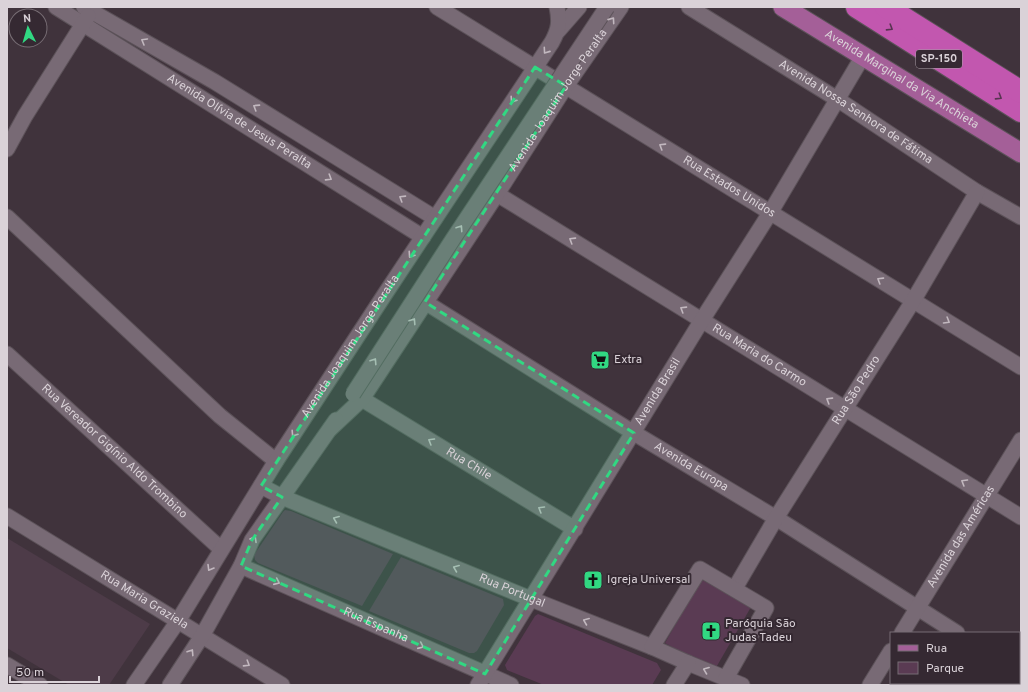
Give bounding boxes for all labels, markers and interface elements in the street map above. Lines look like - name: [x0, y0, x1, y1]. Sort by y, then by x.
- north arrow: [8, 8, 48, 48]
- text: N: [23, 12, 32, 26]
- one-way arrow: [607, 17, 615, 24]
- one-way arrow: [885, 23, 892, 30]
- street label: Avenida Joaquim Jorge Peralta: [505, 26, 611, 175]
- street label: Avenida Marginal da Via Anchieta: [821, 26, 982, 133]
- one-way arrow: [141, 39, 148, 46]
- one-way arrow: [543, 47, 551, 54]
- road number: SP-150: [916, 50, 962, 68]
- street label: Avenida Nossa Senhora de Fátima: [775, 56, 936, 168]
- street label: Avenida Olívia de Jesus Peralta: [164, 70, 314, 173]
- one-way arrow: [995, 92, 1002, 99]
- one-way arrow: [510, 96, 518, 103]
- one-way arrow: [253, 104, 260, 112]
- one-way arrow: [659, 143, 666, 151]
- street label: Rua Estados Unidos: [680, 152, 778, 222]
- one-way arrow: [325, 174, 332, 181]
- one-way arrow: [399, 195, 406, 202]
- one-way arrow: [455, 225, 463, 232]
- one-way arrow: [570, 238, 577, 245]
- one-way arrow: [408, 251, 415, 258]
- street label: Avenida Joaquim Jorge Peralta: [298, 272, 403, 421]
- one-way arrow: [877, 278, 884, 285]
- one-way arrow: [680, 306, 687, 313]
- one-way arrow: [943, 317, 950, 324]
- one-way arrow: [408, 318, 416, 325]
- street label: Rua Maria do Carmo: [709, 320, 810, 391]
- supermarket icon: Extra: [589, 349, 611, 371]
- place label: Extra: [614, 352, 642, 368]
- street label: Rua São Pedro: [829, 353, 885, 428]
- street label: Avenida Brasil: [631, 355, 685, 429]
- one-way arrow: [370, 358, 377, 365]
- street label: Rua Vereador Gigínio Aldo Trombino: [38, 381, 191, 523]
- one-way arrow: [826, 397, 833, 404]
- one-way arrow: [291, 430, 299, 437]
- one-way arrow: [428, 438, 435, 445]
- street label: Avenida Europa: [651, 439, 731, 496]
- street label: Rua Chile: [443, 444, 495, 484]
- one-way arrow: [961, 479, 968, 487]
- street label: Avenida das Américas: [924, 483, 999, 591]
- one-way arrow: [538, 506, 545, 513]
- one-way arrow: [333, 515, 340, 523]
- one-way arrow: [249, 536, 256, 543]
- one-way arrow: [207, 564, 214, 571]
- one-way arrow: [453, 565, 461, 573]
- street label: Rua Maria Graziela: [97, 567, 191, 633]
- church icon: Igreja Universal: [582, 569, 604, 591]
- street label: Rua Portugal: [476, 570, 547, 612]
- place label: Igreja Universal: [607, 572, 691, 588]
- one-way arrow: [272, 577, 280, 585]
- street label: Rua Espanha: [340, 604, 411, 647]
- place label: Paróquia São Judas Tadeu: [725, 616, 796, 646]
- one-way arrow: [583, 617, 590, 625]
- church icon: Paróquia São Judas Tadeu: [700, 620, 722, 642]
- legend: [890, 632, 1020, 684]
- one-way arrow: [417, 641, 424, 649]
- text: Rua: [926, 641, 947, 657]
- one-way arrow: [186, 650, 193, 657]
- scale bar: [10, 658, 99, 684]
- one-way arrow: [243, 659, 250, 666]
- text: Parque: [926, 661, 964, 677]
- text: 50 m: [16, 665, 44, 681]
- one-way arrow: [703, 667, 710, 675]

